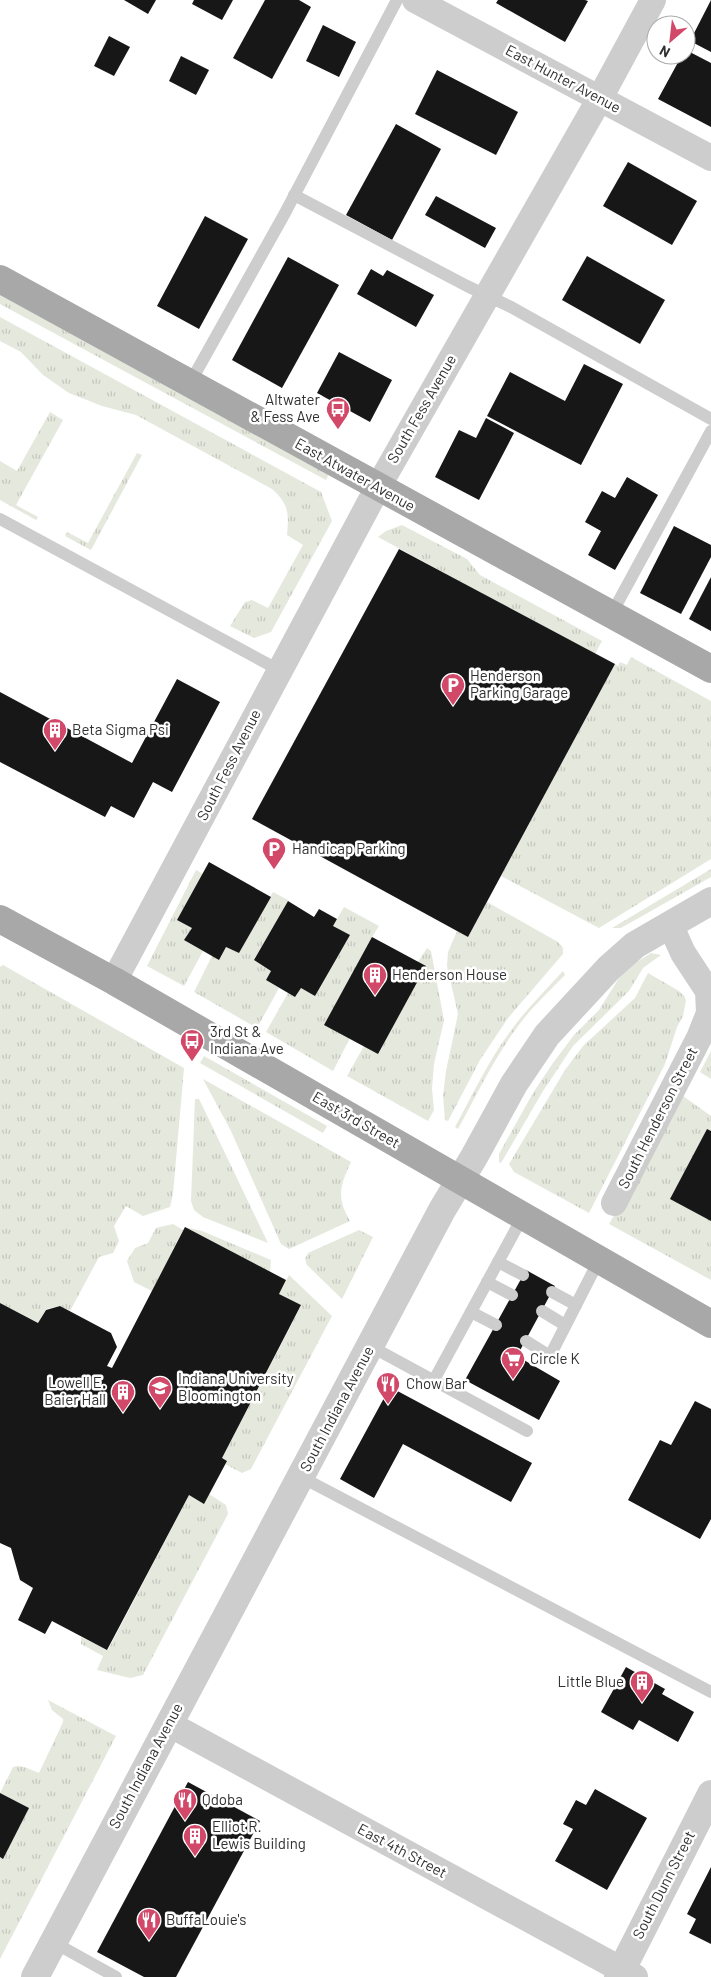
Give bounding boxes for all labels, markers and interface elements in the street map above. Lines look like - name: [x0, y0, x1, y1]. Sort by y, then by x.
- north arrow: [646, 15, 696, 65]
- street label: East Hunter Avenue: [503, 40, 624, 116]
- text: N: [657, 42, 673, 62]
- street label: South Fess Avenue: [383, 351, 459, 466]
- place label: Altwater & Fess Ave: [251, 390, 321, 425]
- bus stop icon: Altwater & Fess Ave: [325, 396, 351, 430]
- street label: East Atwater Avenue: [292, 434, 419, 515]
- place label: Henderson Parking Garage: [470, 666, 568, 701]
- parking icon: Henderson Parking Garage: [440, 672, 466, 706]
- street label: South Fess Avenue: [192, 706, 264, 823]
- building icon: Beta Sigma Psi: [42, 717, 68, 751]
- place label: Beta Sigma Psi: [72, 720, 169, 738]
- parking icon: Handicap Parking: [261, 836, 287, 870]
- place label: Handicap Parking: [292, 839, 406, 857]
- building icon: Henderson House: [362, 962, 388, 996]
- place label: Henderson House: [392, 965, 507, 983]
- place label: 3rd St & Indiana Ave: [210, 1022, 284, 1057]
- bus stop icon: 3rd St & Indiana Ave: [179, 1028, 205, 1062]
- street label: South Henderson Street: [614, 1044, 701, 1191]
- street label: East 3rd Street: [310, 1087, 403, 1151]
- street label: South Indiana Avenue: [295, 1343, 377, 1474]
- supermarket icon: Circle K: [500, 1346, 526, 1380]
- place label: Circle K: [530, 1349, 580, 1367]
- place label: Indiana University Bloomington: [178, 1369, 294, 1404]
- restaurant icon: Chow Bar: [375, 1371, 401, 1405]
- place label: Lowell E. Baier Hall: [44, 1373, 106, 1408]
- place label: Chow Bar: [406, 1374, 468, 1392]
- school or university icon: Indiana University Bloomington: [147, 1375, 173, 1409]
- building icon: Lowell E. Baier Hall: [110, 1379, 136, 1413]
- building icon: Little Blue: [629, 1669, 655, 1703]
- place label: Little Blue: [557, 1672, 624, 1690]
- street label: South Indiana Avenue: [104, 1700, 186, 1831]
- restaurant icon: Qdoba: [172, 1787, 198, 1821]
- place label: Qdoba: [202, 1790, 243, 1808]
- place label: Elliot R. Lewis Building: [212, 1817, 306, 1852]
- street label: East 4th Street: [355, 1819, 450, 1881]
- building icon: Elliot R. Lewis Building: [182, 1823, 208, 1857]
- street label: South Dunn Street: [628, 1828, 698, 1942]
- restaurant icon: BuffaLouie's: [136, 1907, 162, 1941]
- place label: BuffaLouie's: [166, 1910, 246, 1928]

